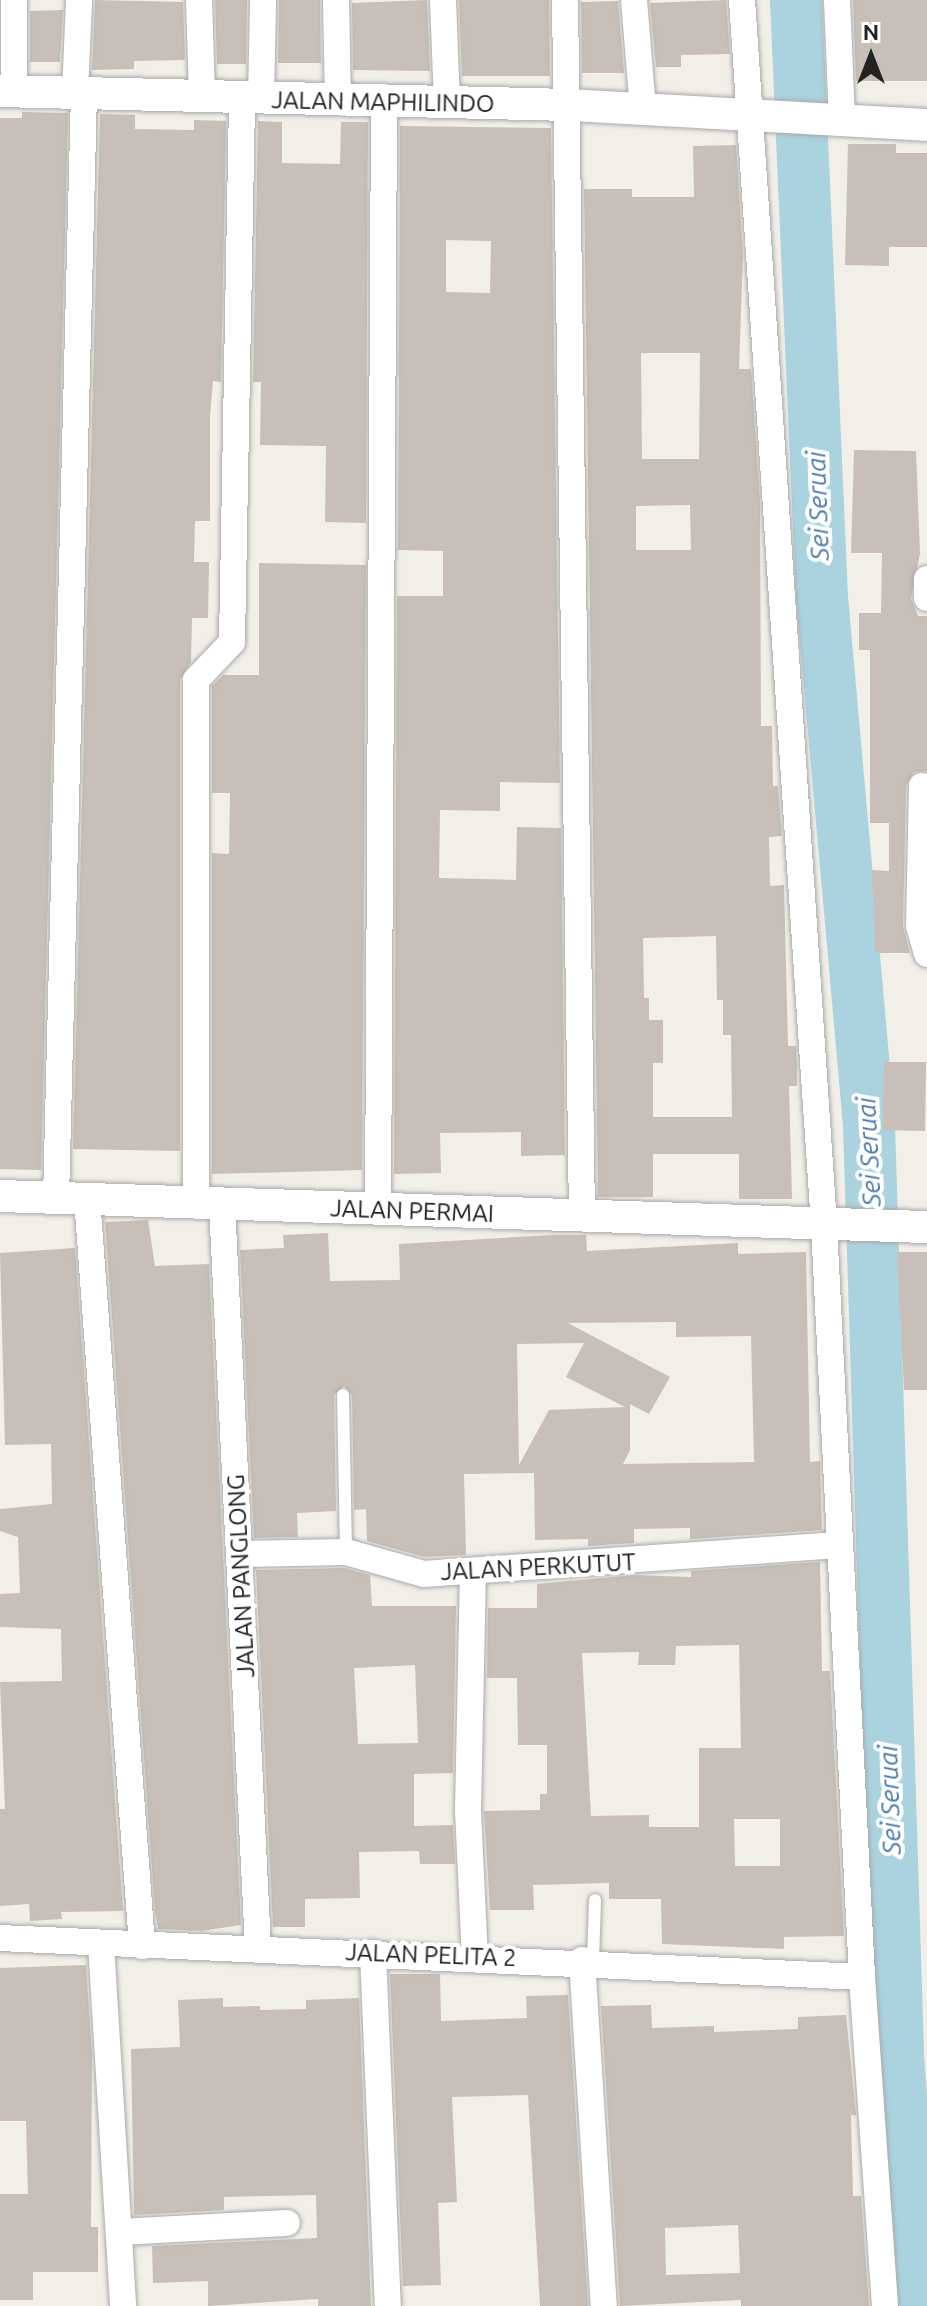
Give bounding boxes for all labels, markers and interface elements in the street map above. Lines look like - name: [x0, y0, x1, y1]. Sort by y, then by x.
- north arrow: [831, 16, 911, 96]
- text: N: [863, 19, 879, 44]
- street label: JALAN MAPHILINDO: [271, 86, 495, 118]
- water label: Sei Seruai: [800, 451, 836, 561]
- water label: Sei Seruai: [851, 1097, 887, 1207]
- street label: JALAN PERMAI: [330, 1194, 494, 1228]
- street label: JALAN PANGLONG: [221, 1474, 261, 1678]
- street label: JALAN PERKUTUT: [440, 1548, 636, 1586]
- water label: Sei Seruai: [872, 1745, 908, 1855]
- street label: JALAN PELITA 2: [345, 1938, 517, 1972]

